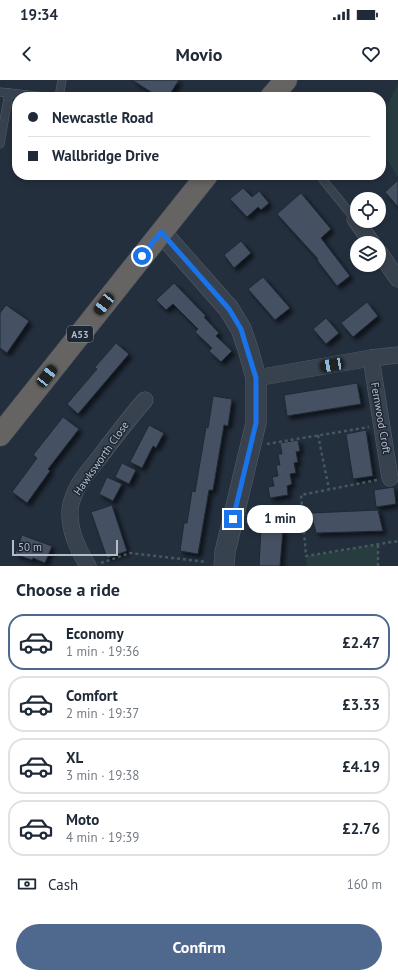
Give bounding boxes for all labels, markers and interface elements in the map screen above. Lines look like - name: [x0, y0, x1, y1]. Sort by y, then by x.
- text: 19:34: [20, 5, 58, 24]
- icon: back: [16, 43, 38, 65]
- text: Movio: [176, 43, 222, 66]
- icon: heart: [360, 43, 382, 65]
- text: Newcastle Road: [52, 108, 153, 127]
- text: Wallbridge Drive: [52, 146, 159, 165]
- map controls: [350, 192, 386, 272]
- button: locate: [350, 192, 386, 228]
- button: layers: [350, 236, 386, 272]
- route start: [133, 247, 151, 265]
- car: [92, 291, 116, 317]
- road number: A53: [67, 326, 93, 342]
- car: [319, 357, 345, 373]
- car: [35, 363, 59, 389]
- street label: Fernwood Croft: [368, 381, 394, 455]
- street label: Hawksworth Close: [70, 418, 132, 498]
- callout: 1 min: [247, 505, 313, 533]
- route end: [224, 510, 242, 528]
- text: 1 min: [264, 510, 296, 527]
- scale bar: [12, 538, 118, 557]
- text: 50 m: [18, 540, 42, 554]
- text: Choose a ride: [16, 578, 120, 601]
- icon: car: [18, 624, 54, 660]
- text: Economy: [66, 624, 124, 643]
- text: £2.47: [342, 633, 380, 652]
- text: 1 min · 19:36: [66, 643, 139, 660]
- icon: car: [18, 686, 54, 722]
- text: Comfort: [66, 686, 118, 705]
- text: £3.33: [342, 695, 380, 714]
- text: 2 min · 19:37: [66, 705, 139, 722]
- icon: car: [18, 748, 54, 784]
- text: XL: [66, 748, 83, 767]
- text: £4.19: [342, 757, 380, 776]
- text: 3 min · 19:38: [66, 767, 139, 784]
- icon: car: [18, 810, 54, 846]
- text: Moto: [66, 810, 99, 829]
- text: £2.76: [342, 819, 380, 838]
- text: 4 min · 19:39: [66, 829, 139, 846]
- icon: cash: [16, 873, 38, 895]
- text: Cash: [48, 875, 78, 894]
- text: 160 m: [347, 876, 382, 893]
- button: Confirm: [16, 924, 382, 970]

